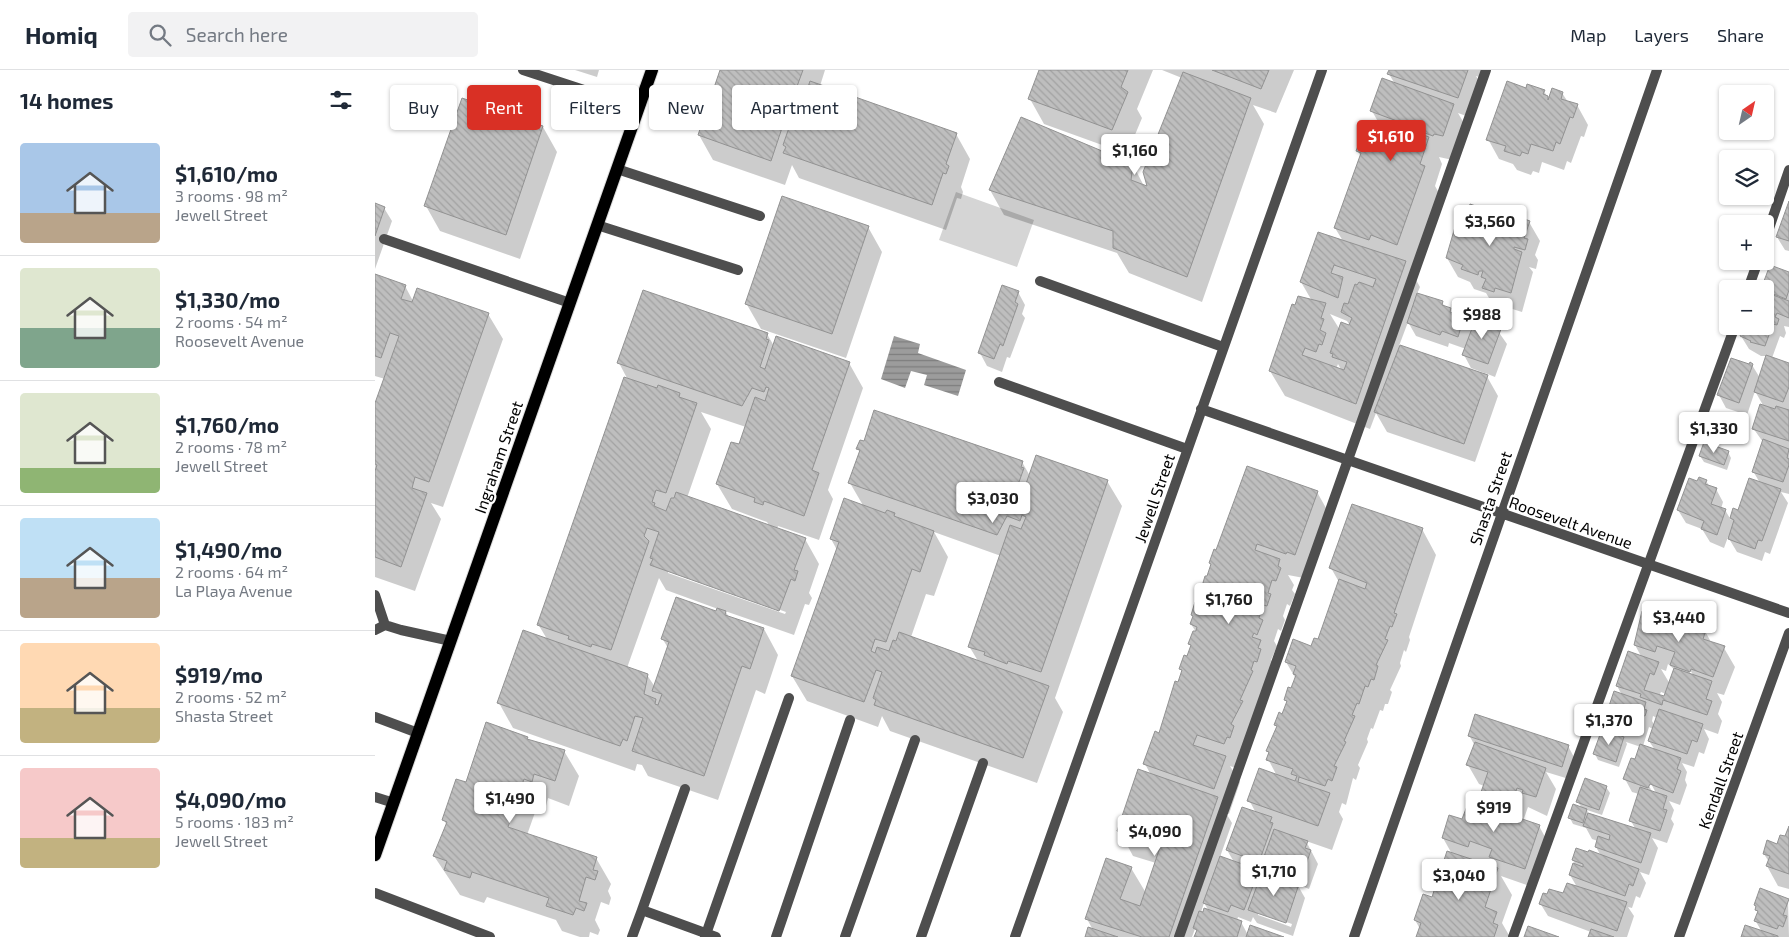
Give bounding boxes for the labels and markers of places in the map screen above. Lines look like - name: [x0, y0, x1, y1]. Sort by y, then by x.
- pin: $1,610: [1350, 119, 1432, 162]
- pin: $1,160: [1094, 134, 1176, 176]
- pin: $3,560: [1449, 204, 1531, 247]
- pin: $988: [1452, 298, 1512, 340]
- pin: $1,330: [1673, 412, 1755, 454]
- pin: $3,030: [952, 482, 1034, 524]
- pin: $1,760: [1188, 582, 1270, 625]
- pin: $3,440: [1638, 600, 1720, 643]
- pin: $1,370: [1568, 704, 1650, 746]
- pin: $1,490: [469, 782, 551, 824]
- pin: $919: [1464, 790, 1524, 833]
- pin: $4,090: [1114, 814, 1196, 857]
- pin: $1,710: [1233, 854, 1315, 897]
- pin: $3,040: [1418, 858, 1500, 901]

